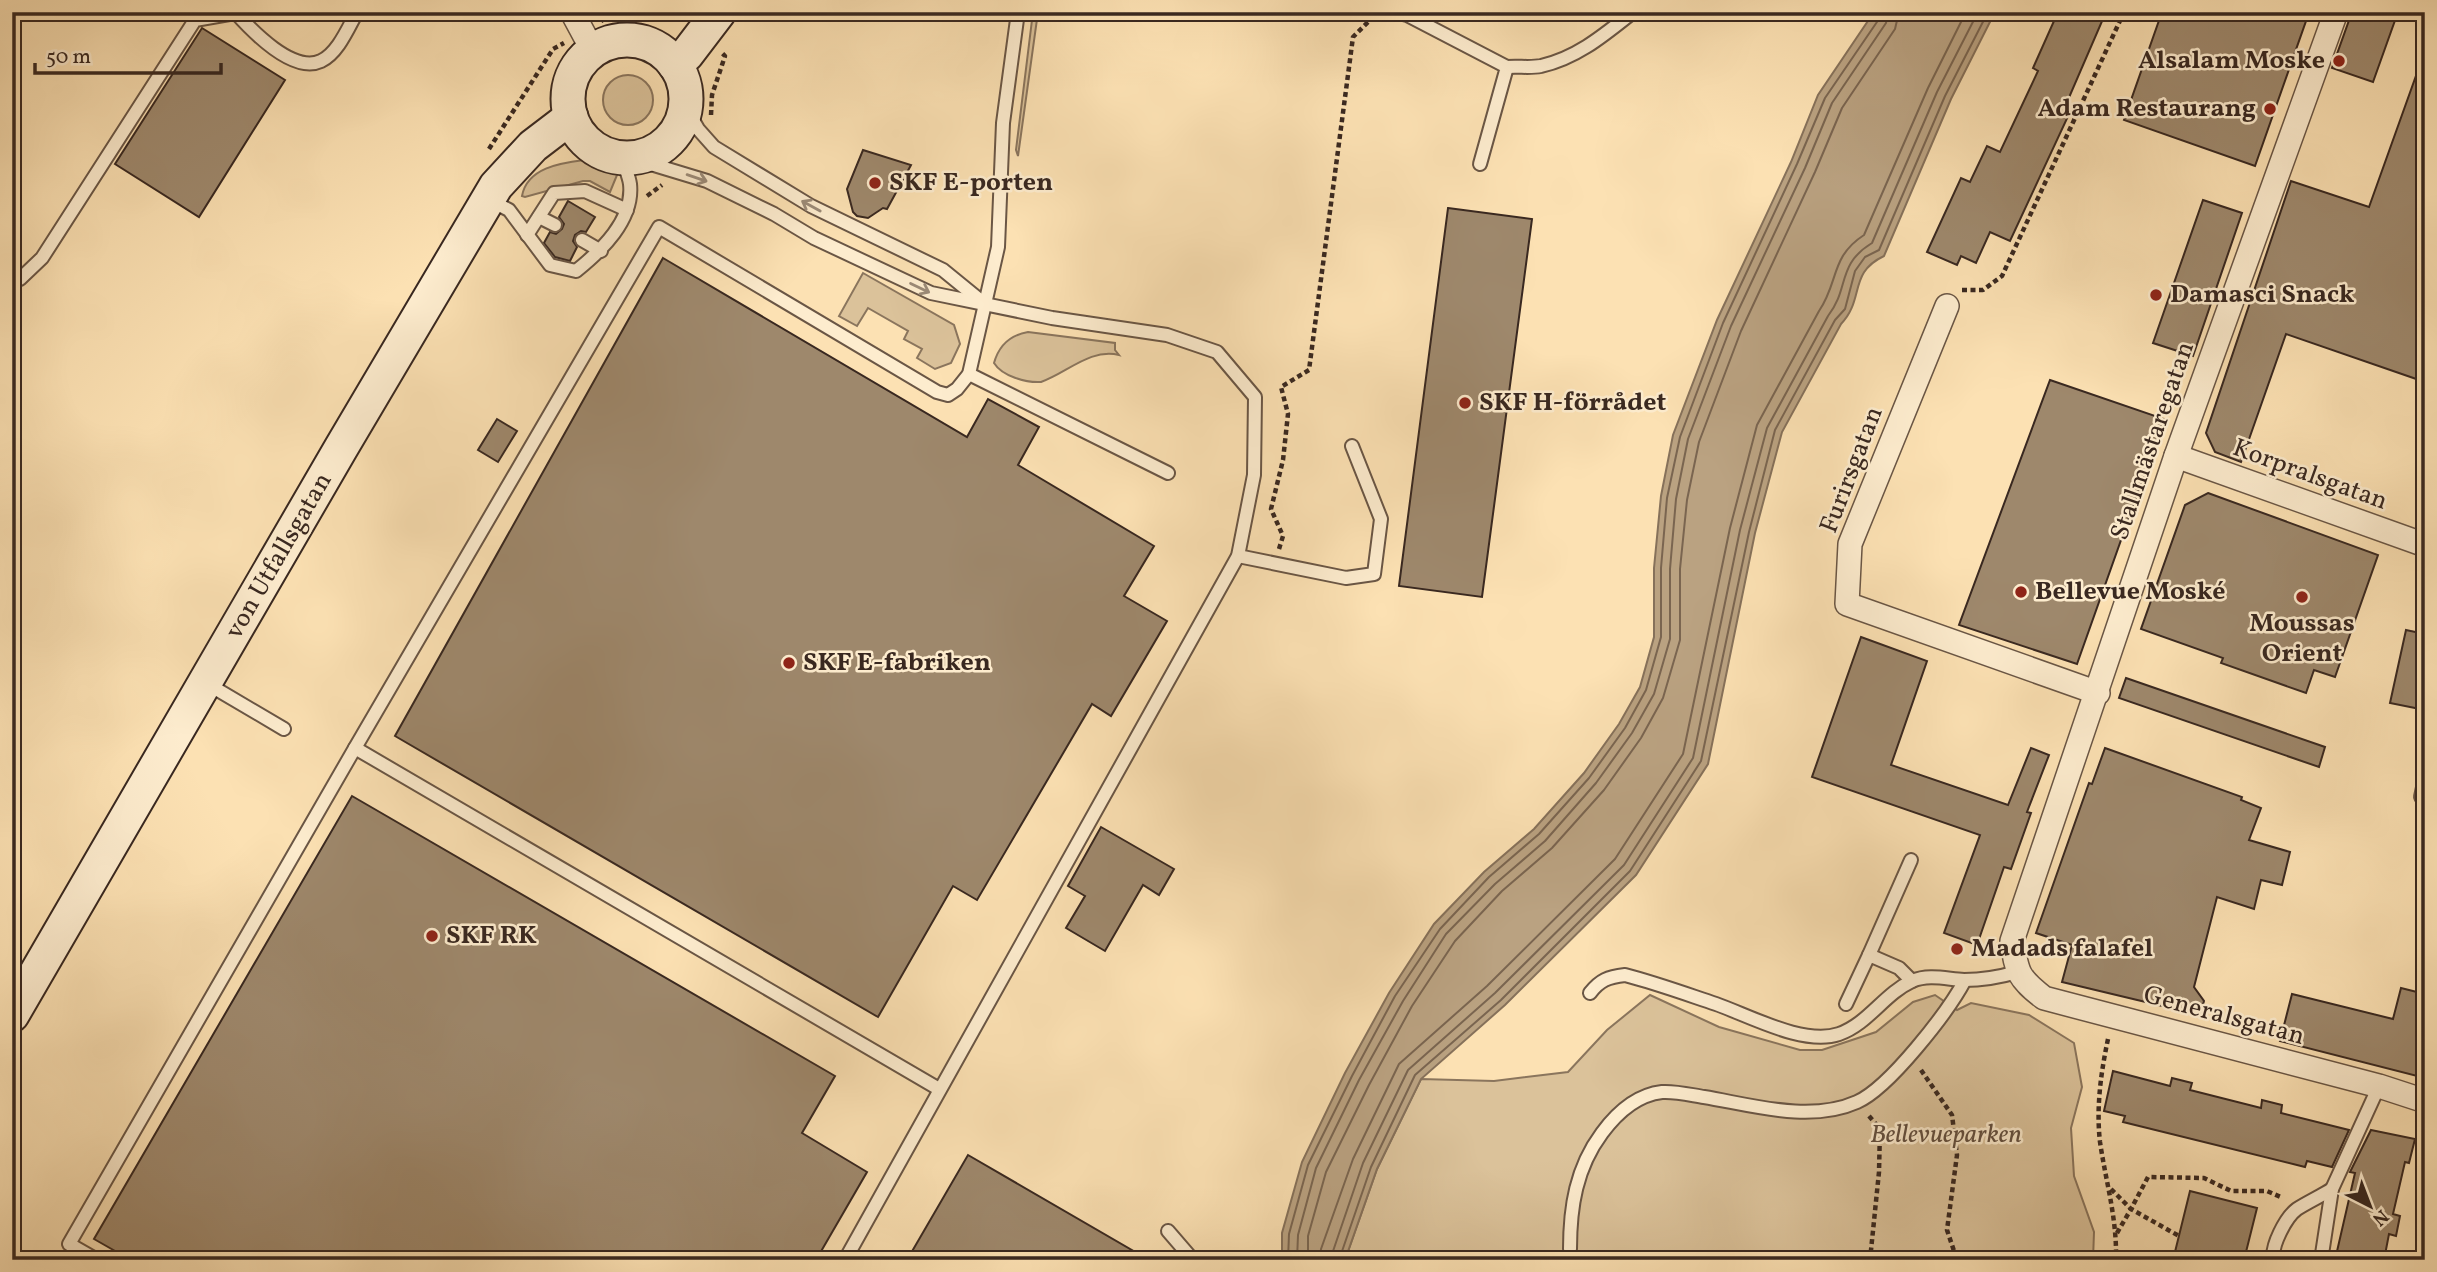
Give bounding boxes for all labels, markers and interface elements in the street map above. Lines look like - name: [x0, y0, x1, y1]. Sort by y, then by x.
- scale bar: [35, 32, 220, 76]
- text: 50 m: [46, 43, 91, 72]
- place label: Alsalam Moske: [2138, 43, 2325, 79]
- marker: Alsalam Moske: [2331, 53, 2347, 69]
- place label: Adam Restaurang: [2037, 91, 2256, 127]
- marker: Adam Restaurang: [2262, 101, 2278, 117]
- place label: SKF E-porten: [889, 165, 1053, 201]
- one-way arrow: [685, 173, 707, 185]
- marker: SKF E-porten: [867, 175, 883, 191]
- one-way arrow: [801, 198, 822, 212]
- place label: Damasci Snack: [2170, 277, 2355, 313]
- one-way arrow: [909, 281, 930, 295]
- marker: Damasci Snack: [2148, 287, 2164, 303]
- street label: Stallmästaregatan: [2102, 337, 2204, 545]
- place label: SKF H-förrådet: [1479, 385, 1666, 421]
- marker: SKF H-förrådet: [1457, 395, 1473, 411]
- street label: Furirsgatan: [1811, 402, 1893, 538]
- street label: Korpralsgatan: [2228, 430, 2392, 520]
- street label: von Utfallsgatan: [217, 466, 341, 646]
- place label: Bellevue Moské: [2035, 574, 2225, 610]
- marker: Bellevue Moské: [2013, 584, 2029, 600]
- marker: Moussas Orient: [2294, 589, 2310, 605]
- place label: Moussas Orient: [2249, 606, 2355, 672]
- place label: SKF E-fabriken: [803, 645, 991, 681]
- marker: SKF E-fabriken: [781, 655, 797, 671]
- place label: SKF RK: [446, 918, 537, 954]
- marker: SKF RK: [424, 928, 440, 944]
- place label: Madads falafel: [1971, 931, 2153, 967]
- marker: Madads falafel: [1949, 941, 1965, 957]
- street label: Generalsgatan: [2139, 977, 2309, 1055]
- park label: Bellevueparken: [1870, 1117, 2022, 1153]
- north arrow: [2336, 1170, 2406, 1240]
- text: N: [2366, 1203, 2394, 1232]

